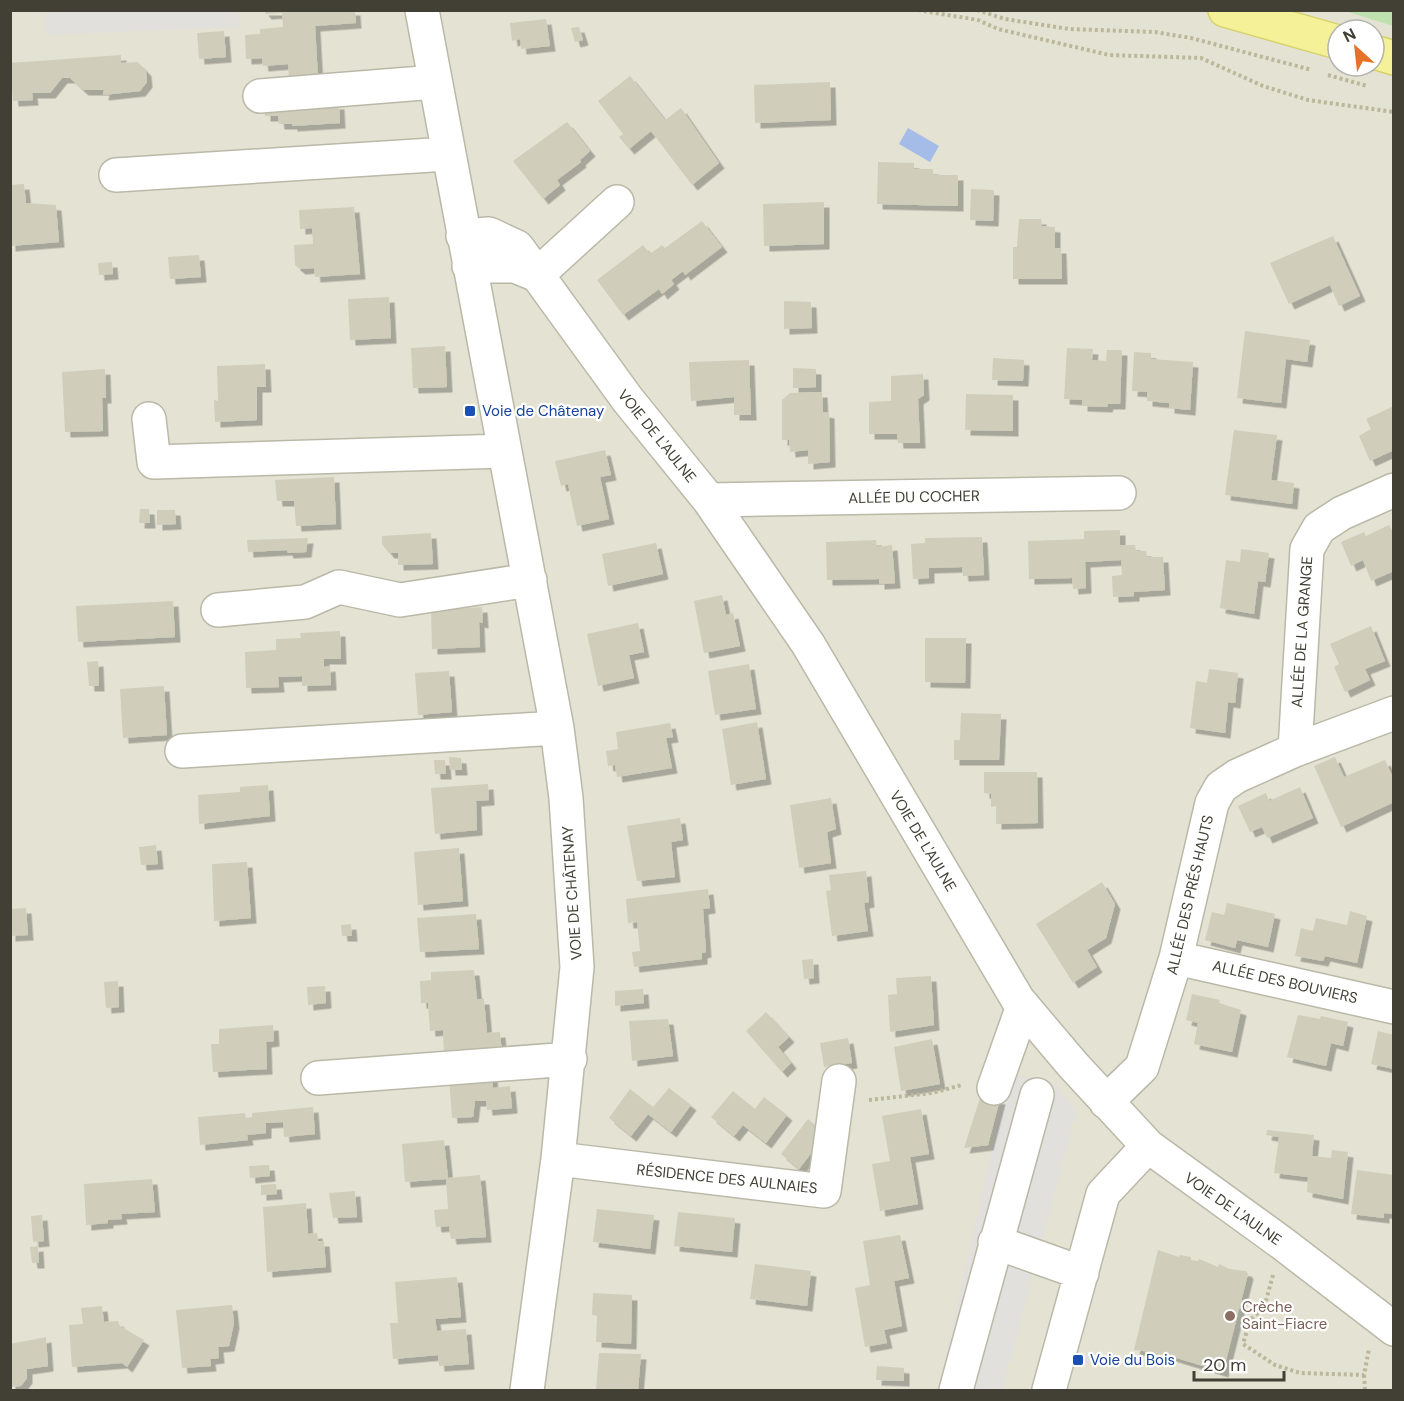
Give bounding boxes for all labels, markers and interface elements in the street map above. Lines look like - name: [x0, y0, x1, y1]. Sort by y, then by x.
- north arrow: [1326, 18, 1386, 78]
- text: N: [1339, 23, 1359, 47]
- street label: VOIE DE L'AULNE: [613, 385, 701, 487]
- place label: Voie de Châtenay: [482, 401, 605, 421]
- marker: Voie de Châtenay: [463, 404, 477, 418]
- street label: ALLÉE DU COCHER: [848, 486, 980, 508]
- street label: ALLÉE DE LA GRANGE: [1287, 556, 1317, 708]
- street label: VOIE DE L'AULNE: [885, 787, 961, 895]
- street label: ALLÉE DES PRÉS HAUTS: [1162, 813, 1218, 977]
- street label: VOIE DE CHÂTENAY: [557, 825, 587, 961]
- street label: ALLÉE DES BOUVIERS: [1210, 956, 1360, 1008]
- street label: RÉSIDENCE DES AULNAIES: [636, 1160, 819, 1198]
- street label: VOIE DE L'AULNE: [1180, 1168, 1286, 1250]
- place label: Crèche Saint-Fiacre: [1242, 1297, 1327, 1334]
- marker: Crèche Saint-Fiacre: [1223, 1309, 1237, 1323]
- scale bar: [1194, 1344, 1284, 1382]
- place label: Voie du Bois: [1090, 1350, 1175, 1370]
- marker: Voie du Bois: [1071, 1353, 1085, 1367]
- text: 20 m: [1203, 1353, 1246, 1377]

